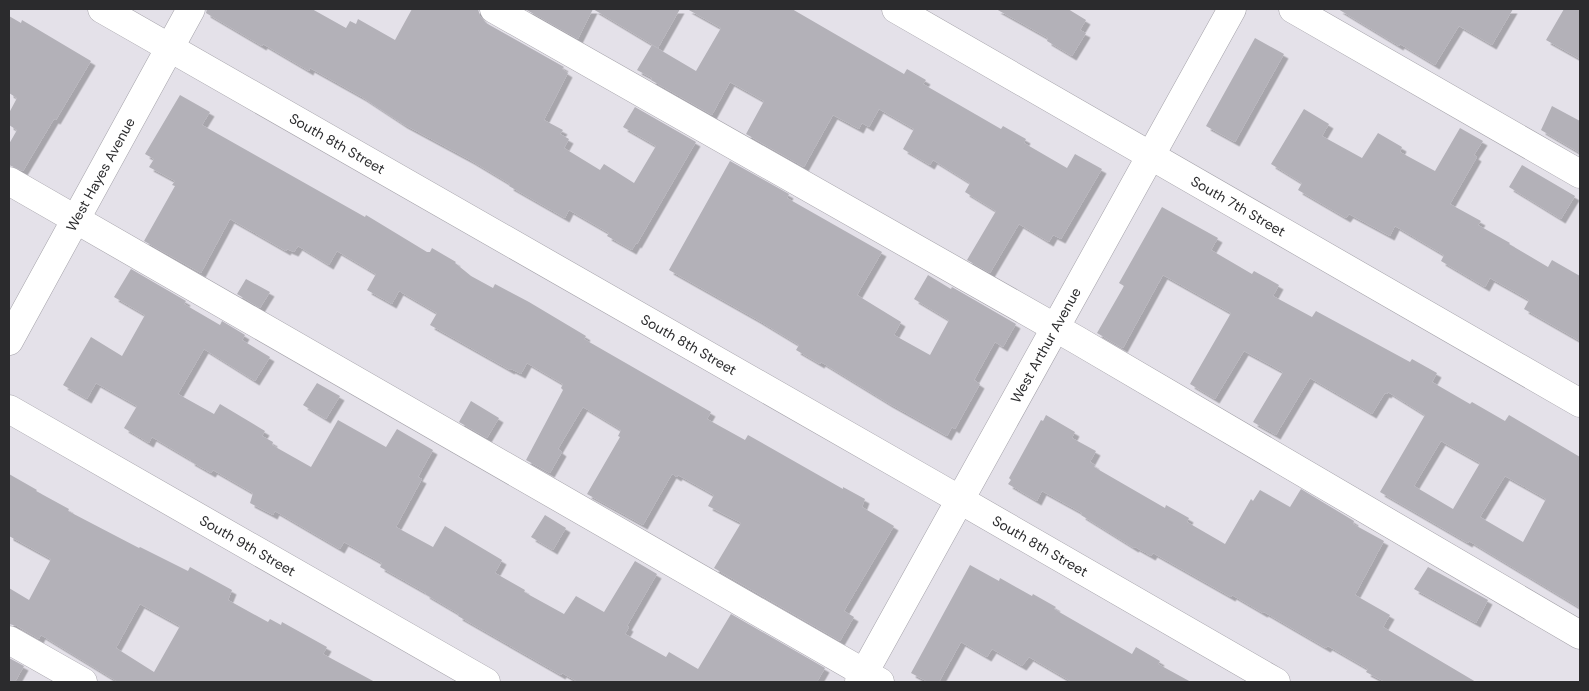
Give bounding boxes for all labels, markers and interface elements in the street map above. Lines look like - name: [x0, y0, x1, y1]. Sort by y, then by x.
- street label: South 8th Street: [286, 109, 388, 178]
- street label: West Hayes Avenue: [62, 114, 139, 234]
- street label: South 7th Street: [1188, 172, 1289, 240]
- street label: West Arthur Avenue: [1006, 284, 1085, 406]
- street label: South 8th Street: [638, 310, 740, 379]
- street label: South 9th Street: [197, 511, 299, 580]
- street label: South 8th Street: [989, 511, 1091, 581]

